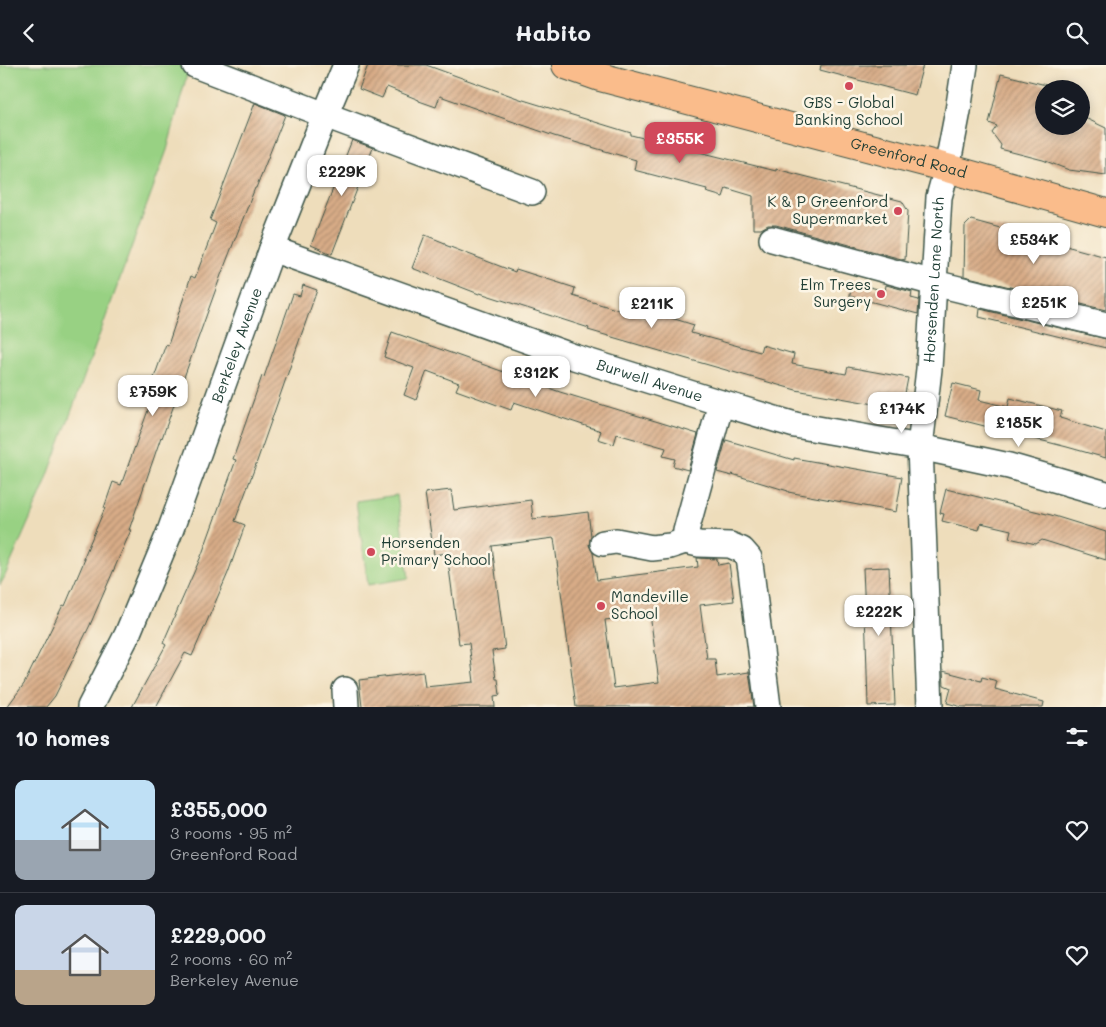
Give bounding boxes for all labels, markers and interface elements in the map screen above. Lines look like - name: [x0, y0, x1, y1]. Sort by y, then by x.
- text: Habito: [515, 18, 591, 47]
- icon: back: [15, 19, 43, 47]
- icon: search: [1063, 19, 1091, 47]
- marker: GBS - Global Banking School: [843, 80, 855, 92]
- map controls: [1035, 80, 1090, 135]
- button: layers: [1035, 80, 1090, 135]
- place label: GBS - Global Banking School: [795, 92, 903, 129]
- pin: £355K: [645, 121, 715, 164]
- text: £355K: [656, 127, 704, 148]
- street label: Greenford Road: [848, 132, 969, 182]
- pin: £229K: [307, 155, 377, 197]
- text: £229K: [318, 160, 366, 181]
- place label: K & P Greenford Supermarket: [767, 191, 888, 228]
- street label: Horsenden Lane North: [918, 196, 948, 363]
- marker: K & P Greenford Supermarket: [892, 205, 904, 217]
- pin: £534K: [999, 223, 1069, 265]
- text: £534K: [1009, 228, 1059, 249]
- place label: Elm Trees Surgery: [800, 274, 871, 311]
- street label: Berkeley Avenue: [206, 285, 266, 405]
- pin: £251K: [1009, 285, 1079, 328]
- pin: £211K: [617, 287, 687, 329]
- marker: Elm Trees Surgery: [875, 288, 887, 300]
- text: £251K: [1021, 291, 1067, 312]
- text: £211K: [630, 292, 674, 313]
- street label: Burwell Avenue: [594, 354, 706, 406]
- pin: £312K: [501, 355, 571, 398]
- text: £312K: [513, 361, 559, 382]
- pin: £759K: [118, 375, 188, 417]
- text: £759K: [129, 380, 177, 401]
- pin: £174K: [867, 391, 937, 434]
- text: £174K: [879, 397, 925, 418]
- pin: £185K: [984, 405, 1054, 448]
- text: £185K: [996, 411, 1042, 432]
- place label: Horsenden Primary School: [381, 532, 491, 569]
- marker: Horsenden Primary School: [365, 546, 377, 558]
- place label: Mandeville School: [611, 586, 689, 623]
- pin: £222K: [844, 595, 914, 637]
- marker: Mandeville School: [595, 600, 607, 612]
- text: £222K: [855, 600, 903, 621]
- icon: filters: [1063, 723, 1091, 751]
- text: 10 homes: [15, 724, 110, 751]
- text: £355,000: [170, 795, 267, 822]
- icon: home: [55, 800, 115, 860]
- icon: heart: [1063, 816, 1091, 844]
- text: 3 rooms · 95 m²: [170, 822, 292, 843]
- text: Greenford Road: [170, 843, 297, 864]
- text: £229,000: [170, 921, 266, 948]
- icon: home: [55, 925, 115, 985]
- icon: heart: [1063, 941, 1091, 969]
- text: 2 rooms · 60 m²: [170, 948, 292, 969]
- text: Berkeley Avenue: [170, 969, 299, 990]

